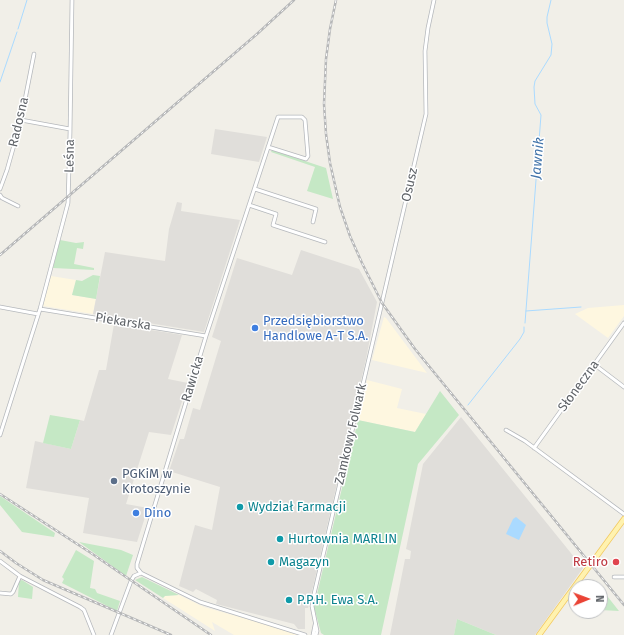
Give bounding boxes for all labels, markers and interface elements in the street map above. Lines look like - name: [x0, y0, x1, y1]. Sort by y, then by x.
- street label: Radosna: [6, 95, 32, 149]
- water label: Jawnik: [528, 136, 548, 180]
- street label: Leśna: [62, 139, 78, 173]
- street label: Osusz: [399, 166, 421, 204]
- street label: Piekarska: [94, 310, 152, 334]
- place label: Przedsiębiorstwo Handlowe A-T S.A.: [263, 313, 368, 344]
- marker: Przedsiębiorstwo Handlowe A-T S.A.: [250, 323, 260, 333]
- street label: Rawicka: [179, 354, 207, 404]
- street label: Słoneczna: [555, 357, 603, 415]
- street label: Zamkowy Folwark: [332, 382, 370, 486]
- place label: PGKiM w Krotoszynie: [122, 466, 190, 497]
- marker: PGKiM w Krotoszynie: [109, 476, 119, 486]
- place label: Wydział Farmacji: [248, 499, 346, 515]
- marker: Wydział Farmacji: [235, 502, 245, 512]
- place label: Dino: [144, 505, 171, 521]
- marker: Dino: [131, 508, 141, 518]
- place label: Hurtownia MARLIN: [288, 531, 397, 547]
- marker: Hurtownia MARLIN: [275, 534, 285, 544]
- place label: Magazyn: [279, 554, 329, 570]
- place label: Retiro: [573, 554, 608, 570]
- marker: Magazyn: [266, 557, 276, 567]
- marker: Retiro: [611, 557, 621, 567]
- north arrow: [568, 579, 608, 619]
- place label: P.P.H. Ewa S.A.: [297, 592, 378, 608]
- marker: P.P.H. Ewa S.A.: [284, 595, 294, 605]
- text: N: [593, 595, 606, 603]

